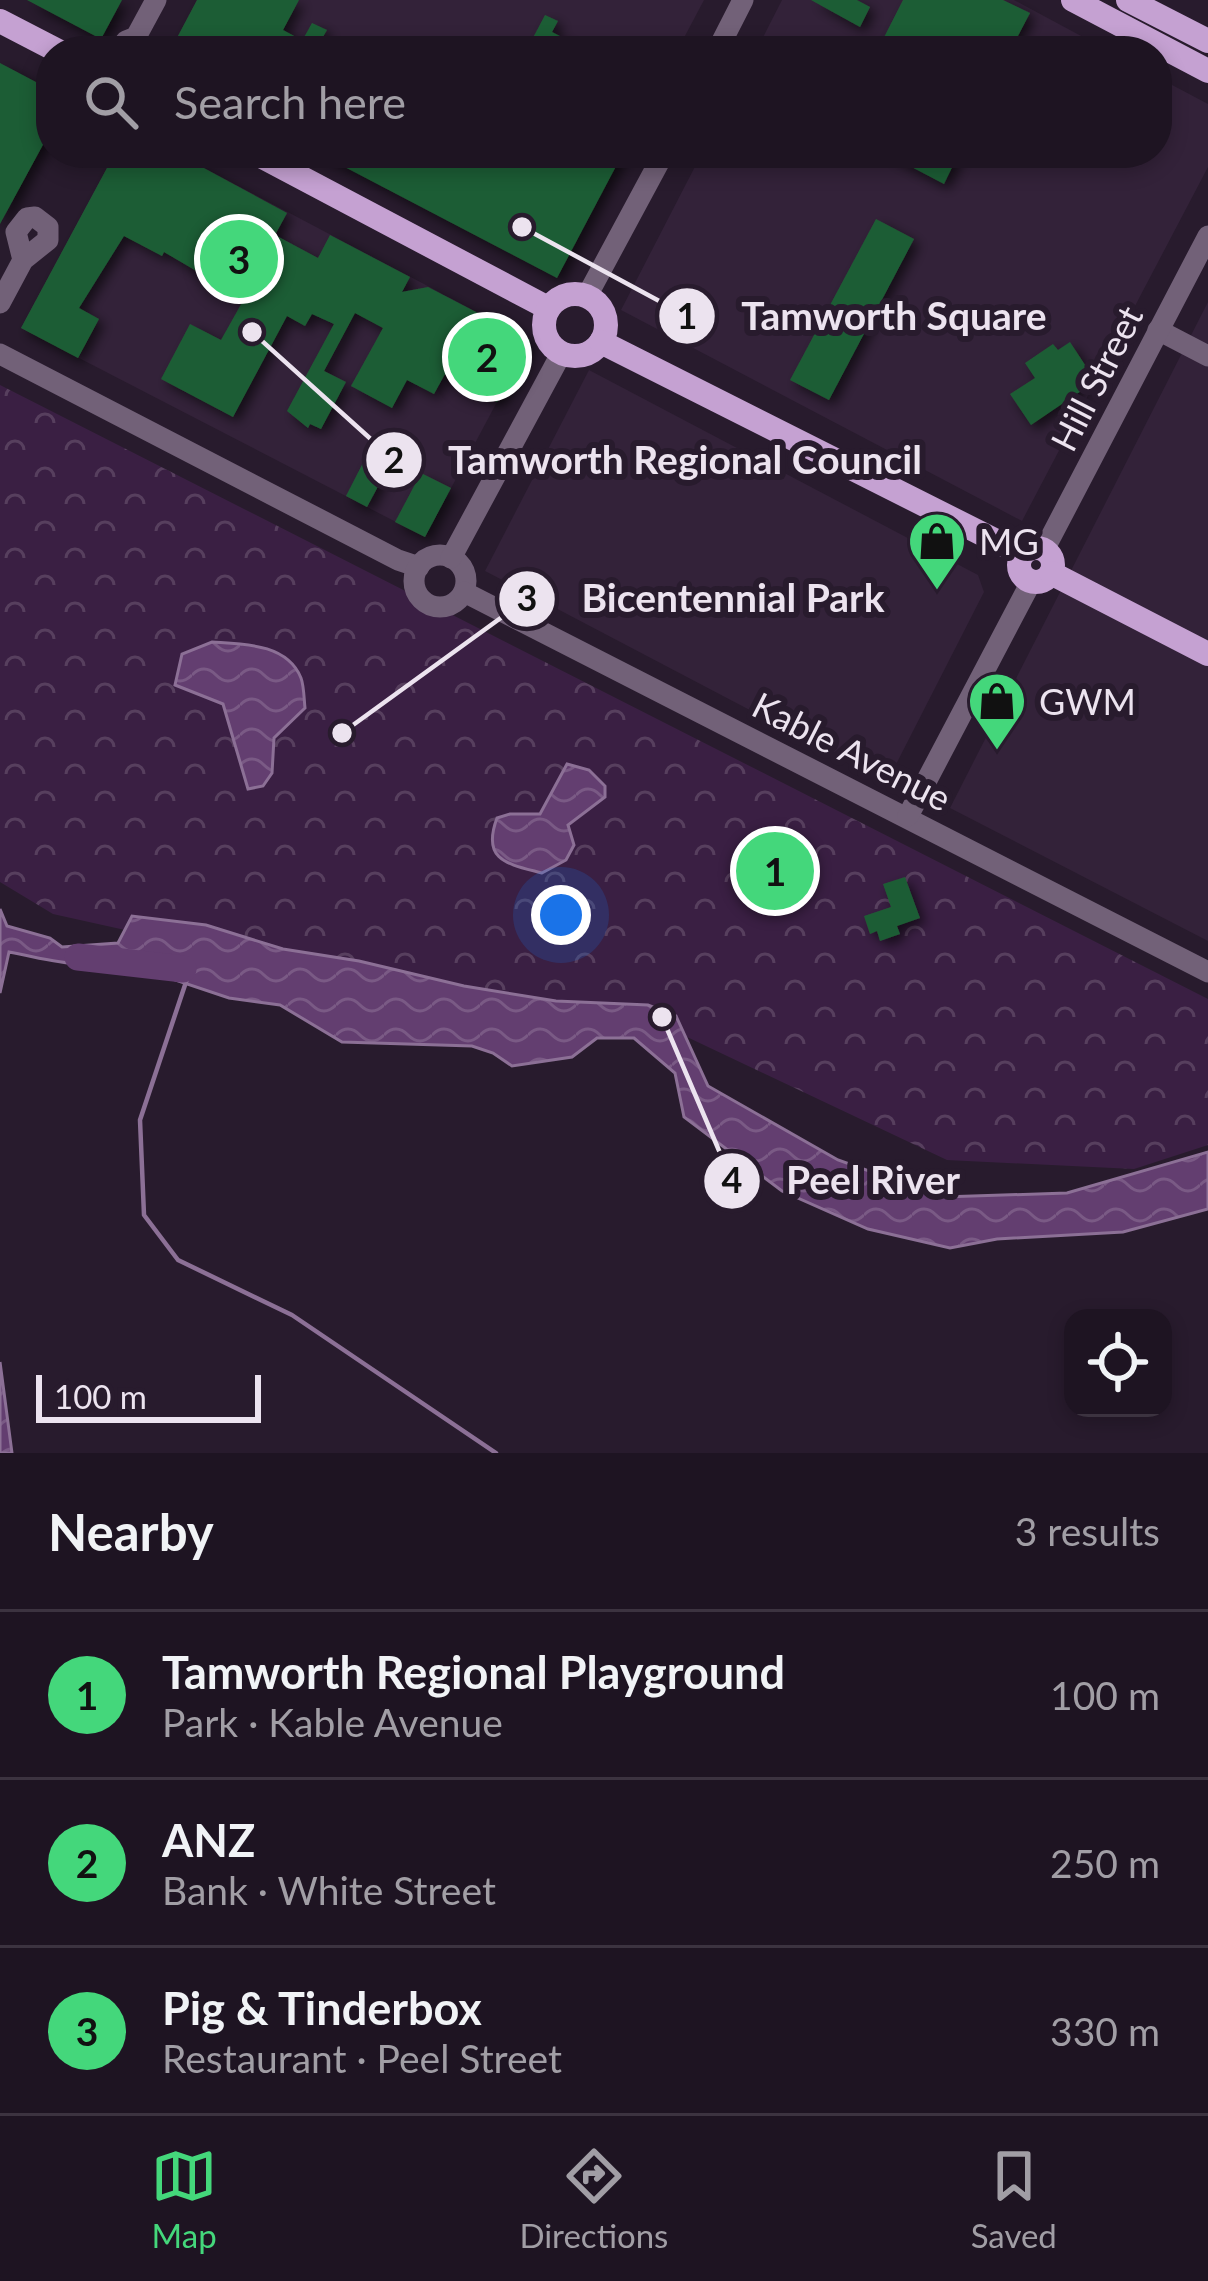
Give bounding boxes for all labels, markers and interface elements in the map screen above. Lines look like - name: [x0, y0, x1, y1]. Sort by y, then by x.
- search box: [36, 36, 1172, 168]
- icon: search: [78, 69, 144, 135]
- text: Search here: [174, 75, 406, 129]
- pin: 3: [200, 214, 278, 304]
- callout: Tamworth Square: [657, 279, 1071, 354]
- text: Tamworth Square: [741, 292, 1047, 338]
- text: 1: [677, 293, 697, 337]
- street label: Hill Street: [1041, 298, 1151, 458]
- pin: 2: [448, 312, 526, 402]
- callout: Tamworth Regional Council: [364, 423, 946, 498]
- text: Tamworth Regional Council: [448, 436, 922, 482]
- text: 2: [384, 437, 404, 481]
- shop icon: MG: [906, 510, 968, 592]
- place label: MG: [979, 519, 1039, 563]
- callout: Bicentennial Park: [497, 561, 908, 636]
- text: Bicentennial Park: [582, 574, 885, 620]
- text: 3: [517, 575, 537, 619]
- shop icon: GWM: [966, 670, 1028, 752]
- place label: GWM: [1039, 679, 1136, 723]
- street label: Kable Avenue: [746, 682, 958, 820]
- pin: 1: [736, 826, 814, 916]
- your location: [531, 885, 591, 945]
- callout: Peel River: [702, 1143, 984, 1218]
- text: Peel River: [786, 1156, 960, 1202]
- text: 4: [722, 1157, 742, 1201]
- map controls: [1064, 1309, 1172, 1417]
- button: locate: [1064, 1309, 1172, 1417]
- scale bar: [36, 1369, 261, 1422]
- text: 100 m: [54, 1376, 147, 1416]
- text: Nearby: [48, 1501, 214, 1562]
- text: 3 results: [1015, 1508, 1160, 1554]
- text: Tamworth Regional Playground: [162, 1645, 785, 1699]
- text: 1: [76, 1672, 98, 1718]
- text: 100 m: [1050, 1672, 1160, 1718]
- text: Park · Kable Avenue: [162, 1699, 503, 1745]
- text: ANZ: [162, 1813, 255, 1867]
- text: 2: [76, 1840, 98, 1886]
- text: 250 m: [1050, 1840, 1160, 1886]
- text: Bank · White Street: [162, 1867, 496, 1913]
- text: Pig & Tinderbox: [162, 1981, 482, 2035]
- text: 3: [76, 2008, 98, 2054]
- text: 330 m: [1050, 2008, 1160, 2054]
- text: Restaurant · Peel Street: [162, 2035, 562, 2081]
- tab: Map: [151, 2143, 217, 2255]
- tab: Directions: [519, 2143, 668, 2255]
- tab: Saved: [971, 2143, 1057, 2255]

